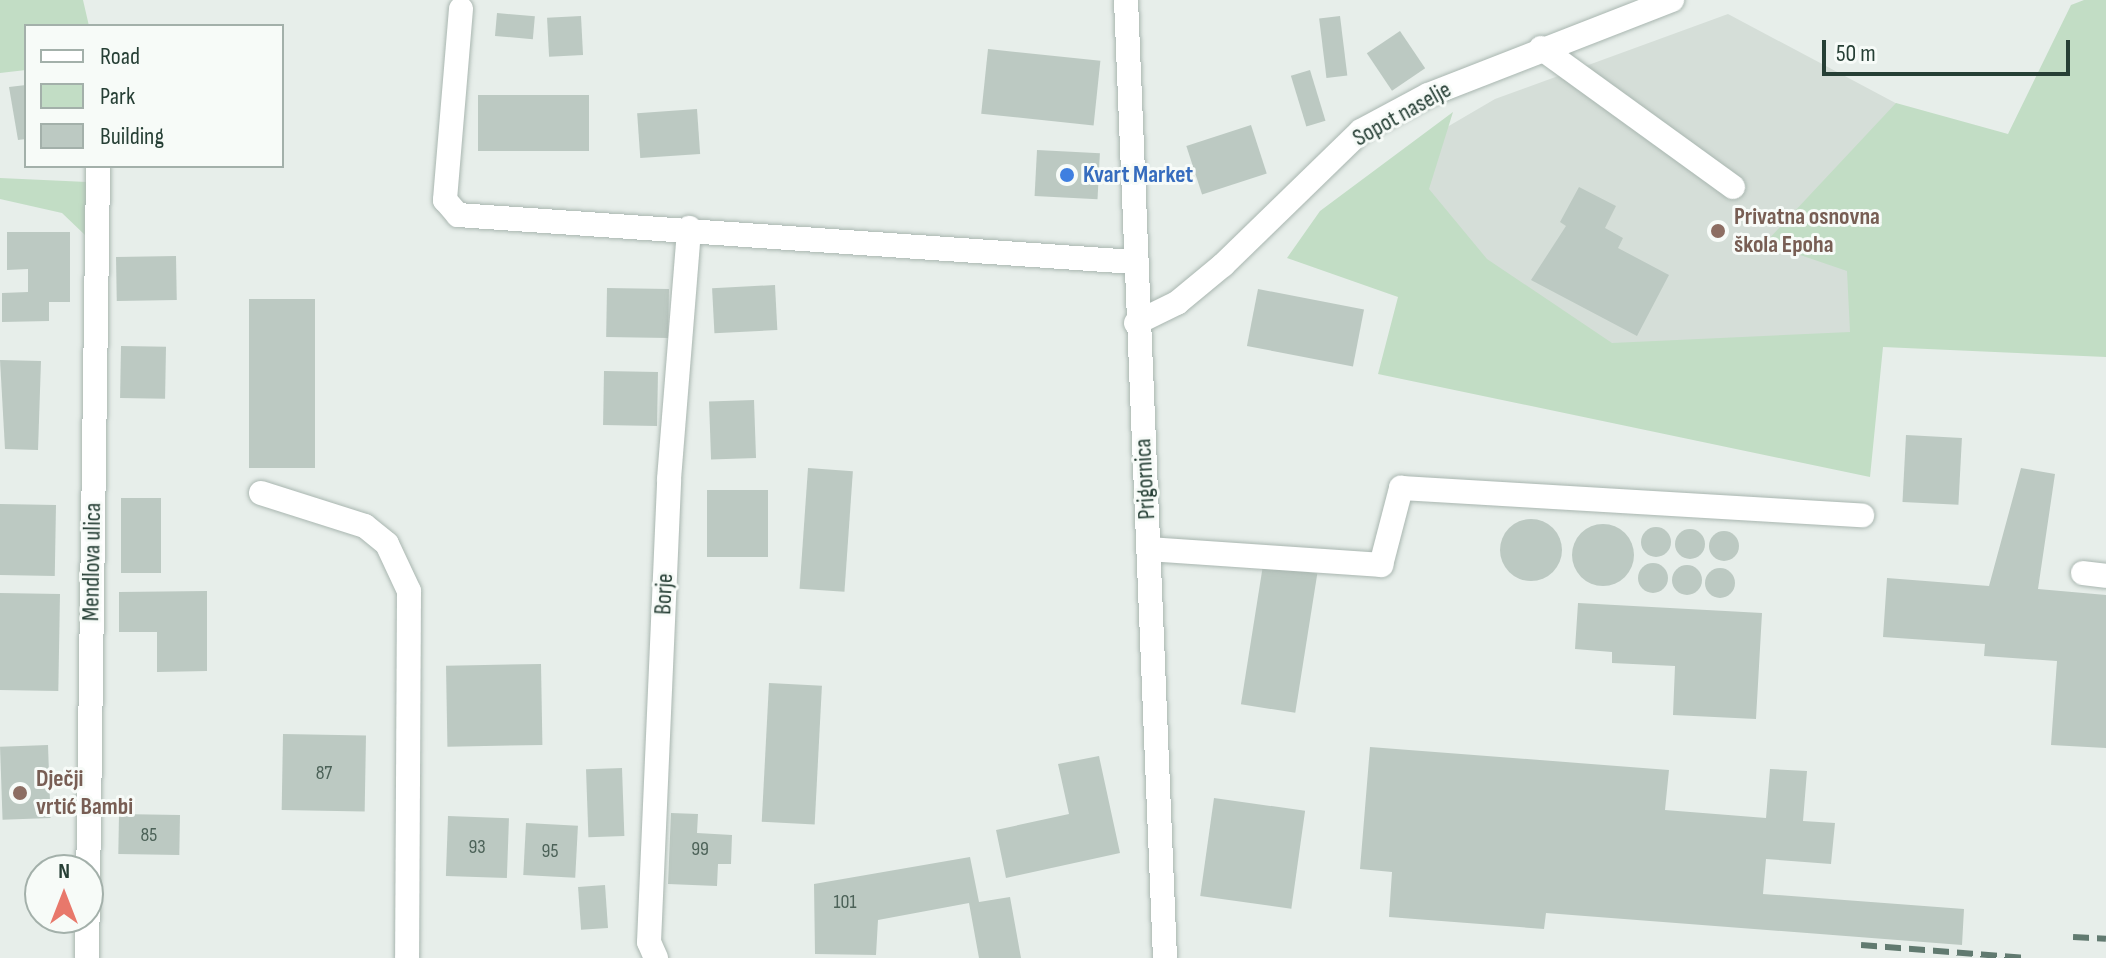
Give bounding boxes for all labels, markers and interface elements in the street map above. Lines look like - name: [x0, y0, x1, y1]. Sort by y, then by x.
- legend: [24, 24, 284, 168]
- scale bar: [1826, 24, 2074, 74]
- text: 50 m: [1836, 39, 1876, 68]
- text: Road: [100, 42, 140, 71]
- street label: Sopot naselje: [1348, 75, 1456, 153]
- text: Park: [100, 82, 135, 111]
- text: Building: [100, 122, 164, 151]
- place label: Kvart Market: [1083, 161, 1193, 189]
- marker: Kvart Market: [1058, 166, 1076, 184]
- place label: Privatna osnovna škola Epoha: [1734, 203, 1880, 259]
- marker: Privatna osnovna škola Epoha: [1709, 222, 1727, 240]
- street label: Prigornica: [1128, 438, 1162, 520]
- street label: Mendlova ulica: [77, 503, 107, 621]
- street label: Borje: [649, 573, 679, 615]
- house number: 87: [316, 761, 332, 785]
- place label: Dječji vrtić Bambi: [36, 765, 133, 821]
- marker: Dječji vrtić Bambi: [11, 784, 29, 802]
- house number: 85: [141, 823, 157, 847]
- house number: 93: [468, 835, 486, 859]
- house number: 99: [691, 837, 709, 861]
- house number: 95: [542, 839, 558, 863]
- north arrow: [24, 854, 104, 934]
- text: N: [58, 858, 70, 885]
- house number: 101: [834, 890, 856, 914]

